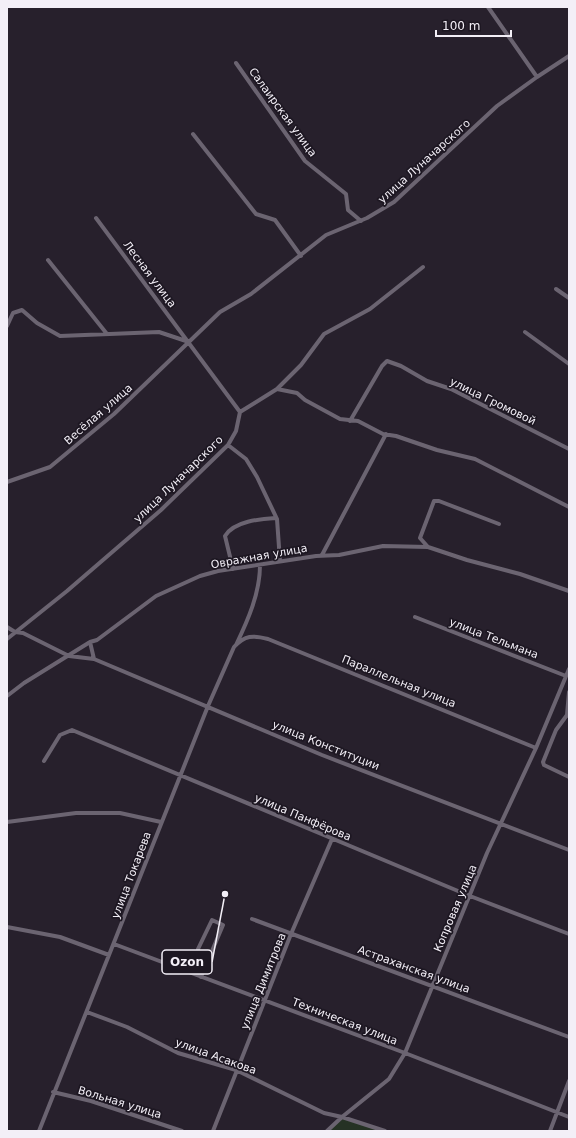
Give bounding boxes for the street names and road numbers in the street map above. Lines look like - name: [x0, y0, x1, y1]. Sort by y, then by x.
- street label: Салаирская улица: [246, 65, 319, 159]
- street label: улица Луначарского: [376, 116, 473, 206]
- street label: Лесная улица: [120, 238, 179, 310]
- street label: улица Громовой: [448, 375, 538, 428]
- street label: Весёлая улица: [62, 381, 135, 447]
- street label: улица Луначарского: [131, 433, 226, 525]
- street label: Овражная улица: [210, 542, 308, 571]
- street label: улица Тельмана: [447, 615, 540, 661]
- street label: Параллельная улица: [340, 653, 458, 710]
- street label: улица Конституции: [270, 718, 381, 773]
- street label: улица Панфёрова: [253, 791, 353, 844]
- street label: улица Токарева: [109, 830, 154, 921]
- street label: Копровая улица: [431, 863, 480, 954]
- street label: улица Димитрова: [238, 931, 289, 1031]
- street label: Астраханская улица: [356, 943, 472, 996]
- street label: Техническая улица: [289, 995, 399, 1048]
- street label: улица Асакова: [174, 1036, 258, 1077]
- street label: Вольная улица: [76, 1084, 163, 1121]

